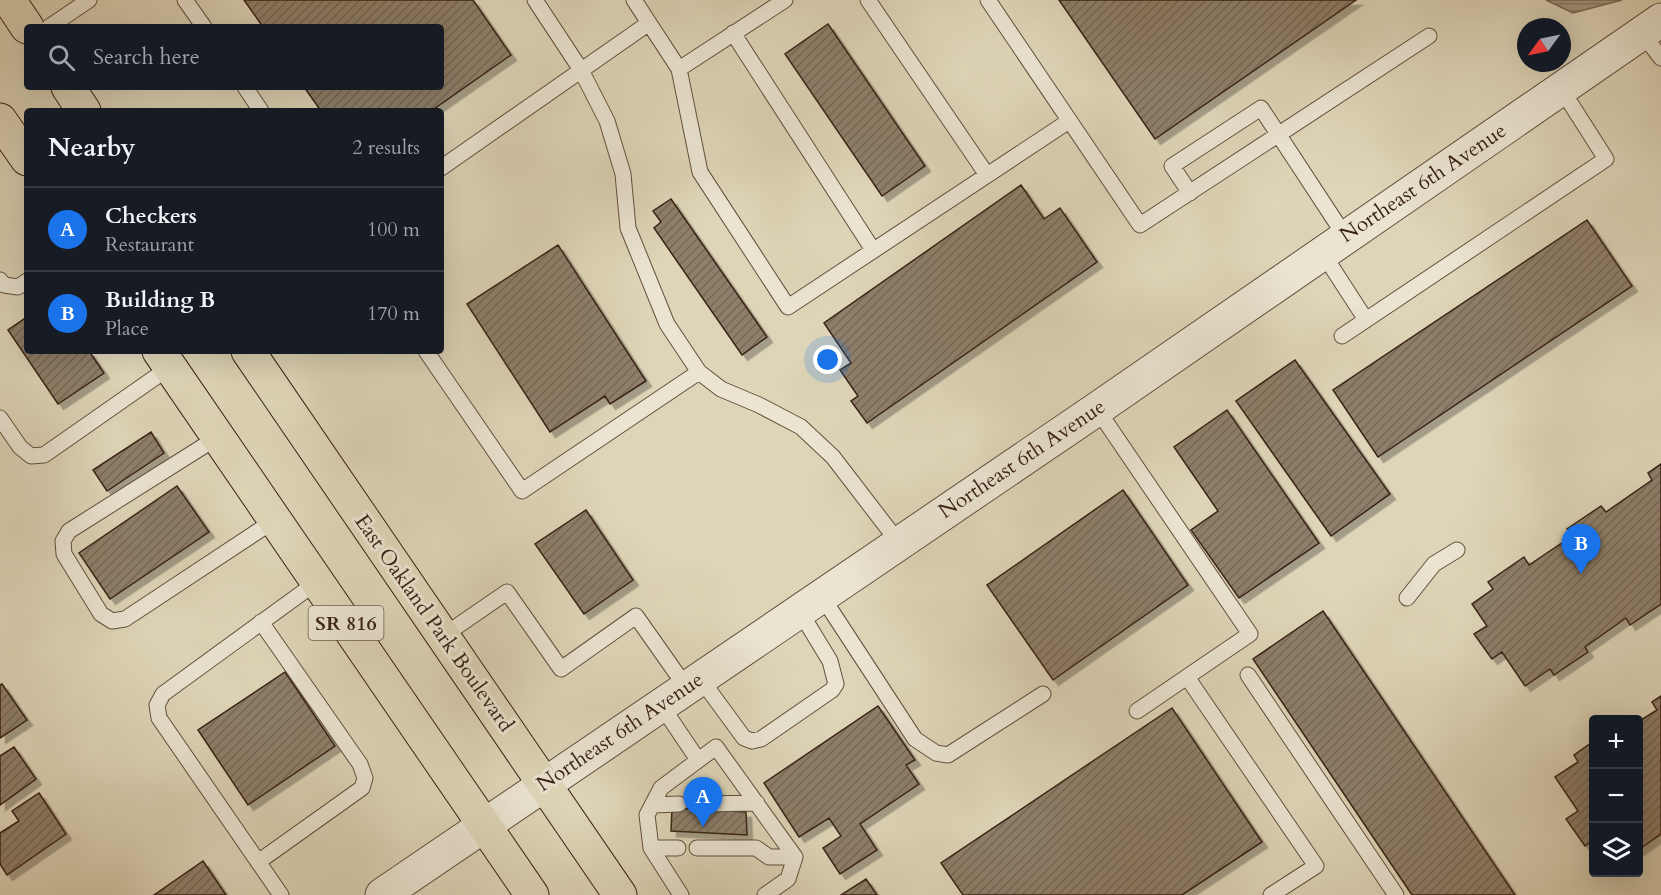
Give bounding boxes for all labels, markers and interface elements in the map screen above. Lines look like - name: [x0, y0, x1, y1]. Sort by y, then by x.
- north arrow: [1517, 18, 1571, 72]
- search box: [24, 24, 444, 90]
- icon: search: [45, 41, 78, 74]
- text: Search here: [93, 42, 200, 72]
- street label: Northeast 6th Avenue: [1334, 116, 1512, 250]
- text: Nearby: [48, 130, 136, 165]
- text: 2 results: [352, 134, 420, 161]
- text: Checkers: [105, 201, 197, 231]
- text: A: [60, 216, 75, 243]
- text: 100 m: [367, 216, 420, 243]
- text: Restaurant: [105, 231, 194, 258]
- text: Building B: [105, 285, 215, 315]
- text: B: [60, 300, 75, 327]
- text: 170 m: [367, 300, 420, 327]
- text: Place: [105, 315, 149, 342]
- your location: [813, 345, 842, 374]
- street label: Northeast 6th Avenue: [933, 392, 1111, 526]
- street label: East Oakland Park Boulevard: [348, 508, 520, 738]
- pin: B: [1562, 524, 1600, 574]
- road number: SR 816: [308, 606, 384, 640]
- street label: Northeast 6th Avenue: [532, 667, 708, 797]
- map controls: [1589, 715, 1643, 877]
- button: +: [1589, 715, 1643, 769]
- button: −: [1589, 769, 1643, 823]
- pin: A: [684, 778, 722, 827]
- button: layers: [1589, 823, 1643, 877]

